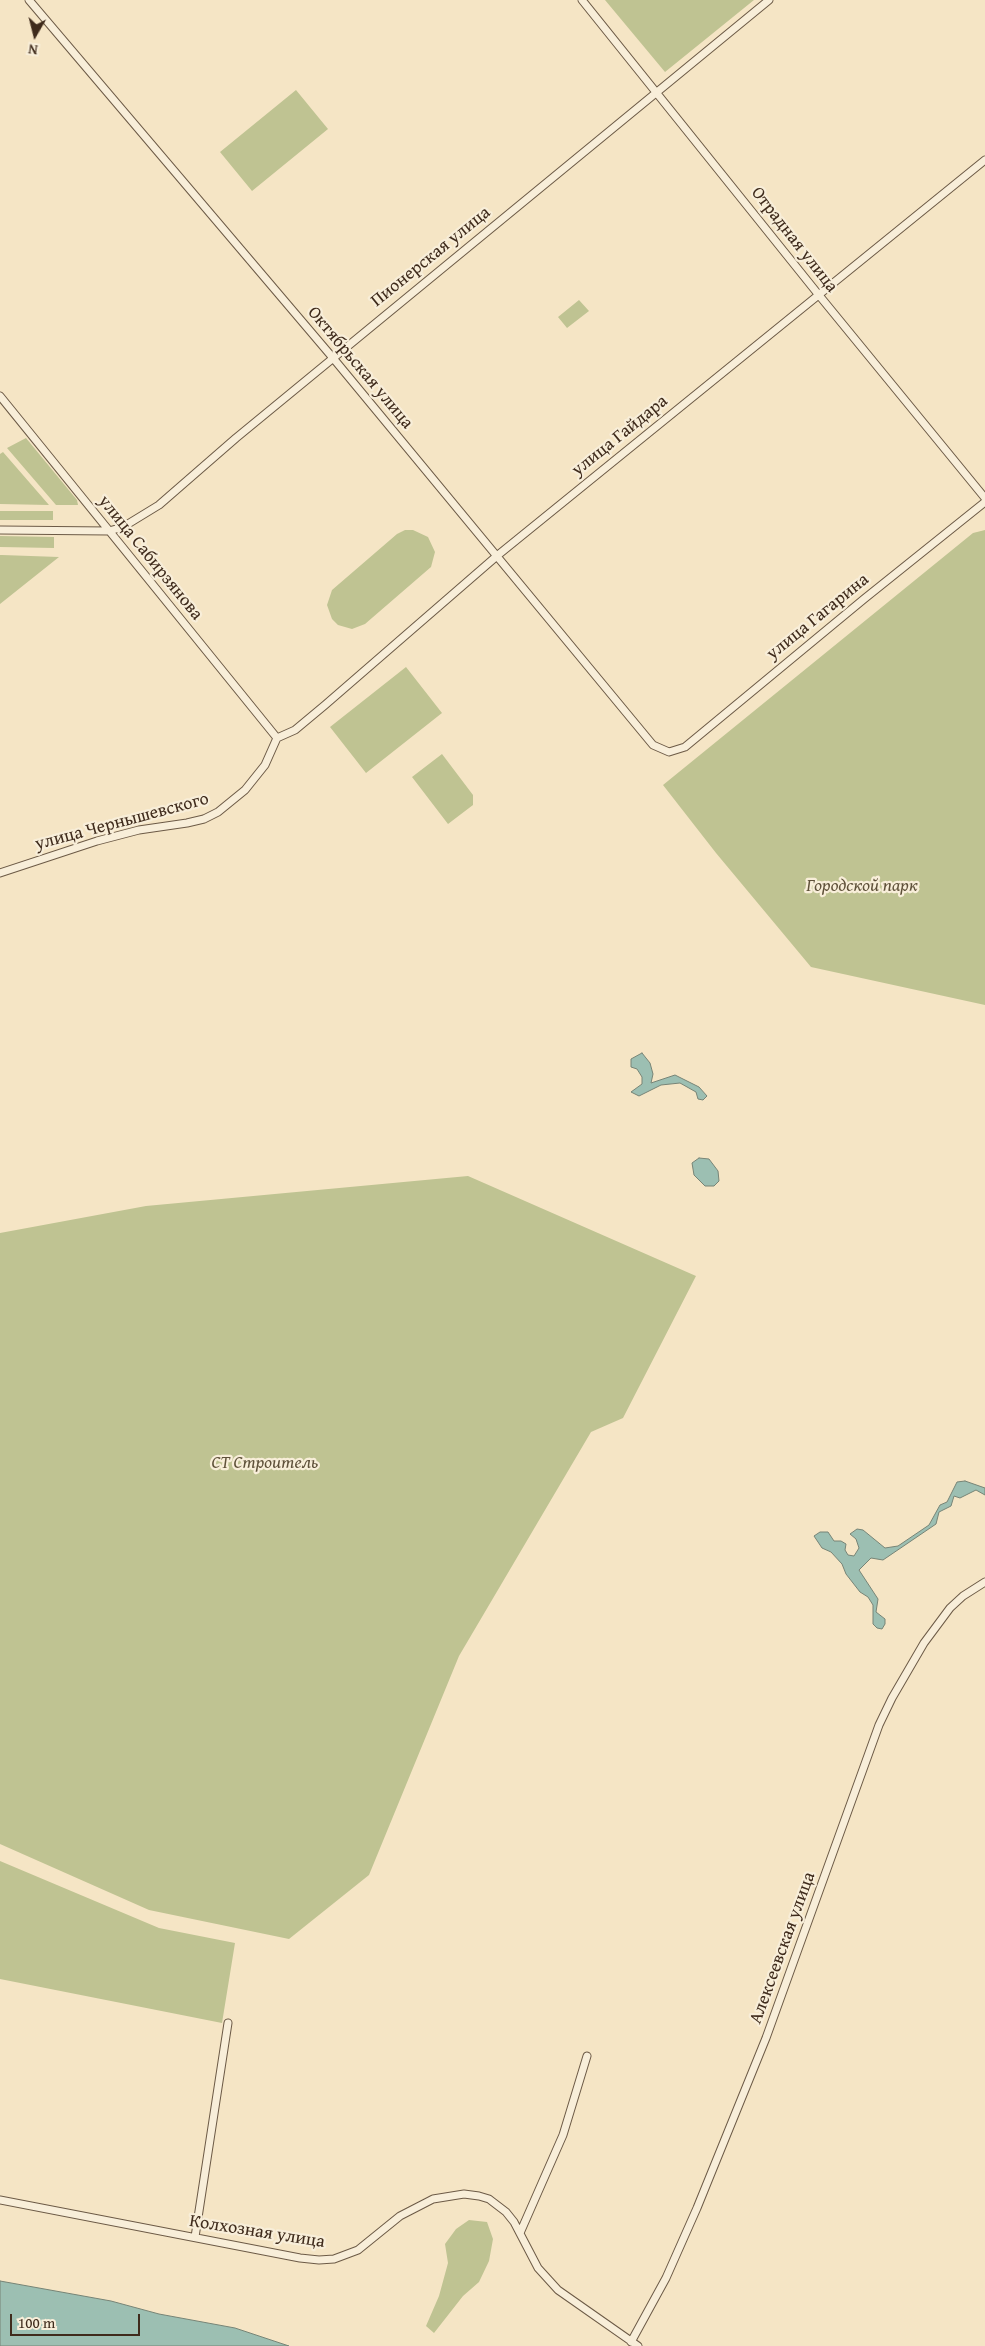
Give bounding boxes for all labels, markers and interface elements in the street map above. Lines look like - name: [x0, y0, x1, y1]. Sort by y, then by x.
- north arrow: [10, 10, 60, 60]
- text: N: [27, 39, 39, 60]
- street label: Отрадная улица: [746, 183, 842, 297]
- street label: Пионерская улица: [367, 202, 495, 312]
- street label: Октябрьская улица: [302, 302, 418, 434]
- street label: улица Гайдара: [568, 391, 672, 481]
- street label: улица Сабирзянова: [93, 491, 207, 625]
- street label: улица Гагарина: [762, 569, 874, 665]
- street label: улица Чернышевского: [33, 788, 211, 856]
- park label: Городской парк: [806, 875, 918, 897]
- park label: СТ Строитель: [212, 1452, 318, 1474]
- street label: Алексеевская улица: [745, 1869, 821, 2027]
- street label: Колхозная улица: [188, 2211, 326, 2253]
- scale bar: [12, 2304, 142, 2336]
- text: 100 m: [18, 2312, 55, 2333]

